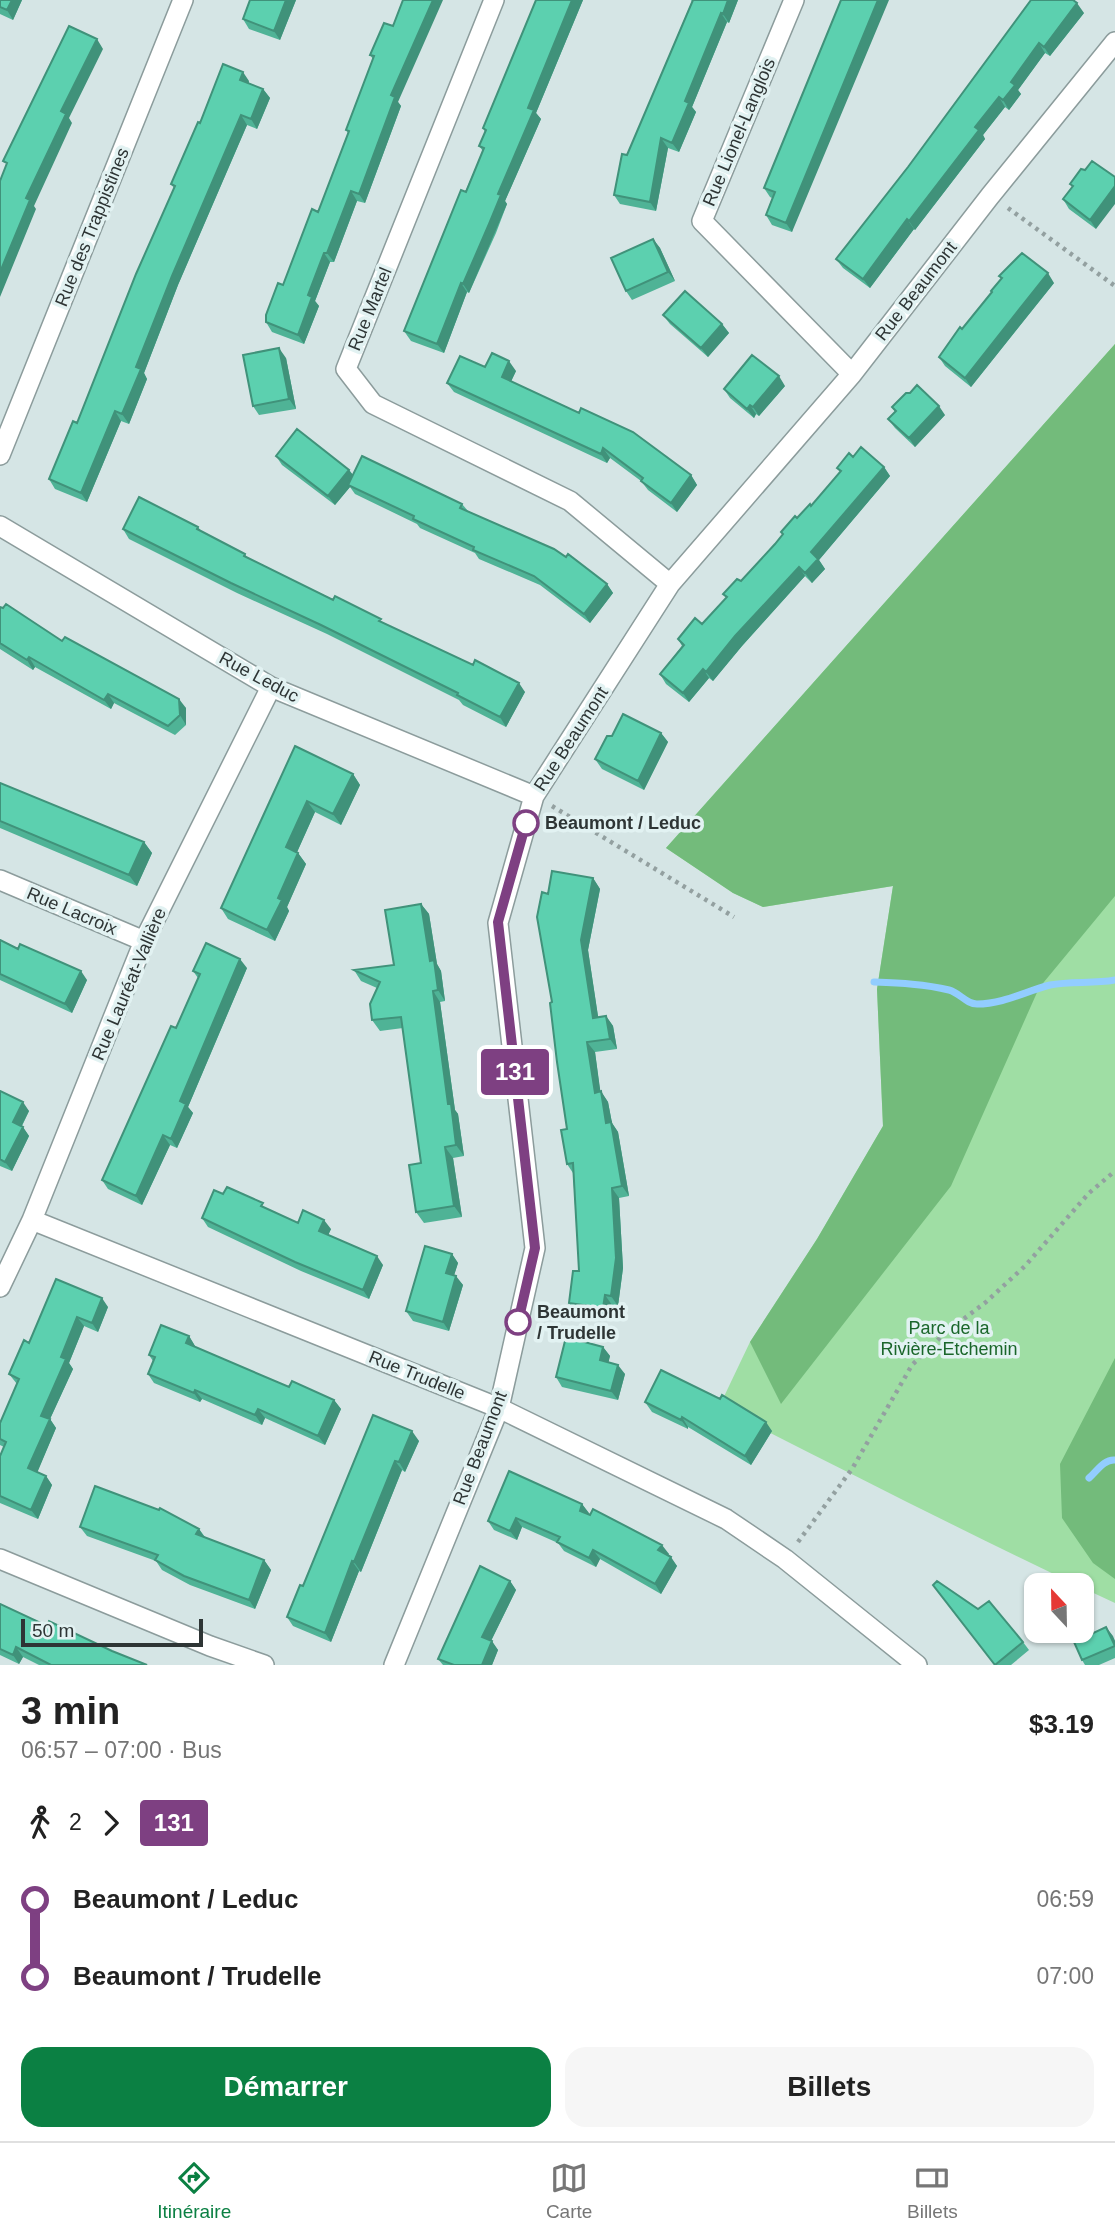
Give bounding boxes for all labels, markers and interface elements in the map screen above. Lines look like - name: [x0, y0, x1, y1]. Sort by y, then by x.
- street label: Rue Lionel-Langlois: [699, 55, 779, 209]
- street label: Rue des Trappistines: [51, 145, 133, 309]
- street label: Rue Beaumont: [871, 238, 961, 344]
- street label: Rue Martel: [344, 264, 396, 354]
- street label: Rue Leduc: [216, 648, 302, 706]
- street label: Rue Beaumont: [530, 683, 612, 795]
- marker: Beaumont / Leduc: [513, 810, 539, 836]
- place label: Beaumont / Leduc: [545, 813, 701, 833]
- street label: Rue Lacroix: [24, 883, 120, 939]
- street label: Rue Lauréat-Vallière: [88, 905, 170, 1063]
- line badge: 131: [475, 1049, 555, 1095]
- text: 131: [495, 1058, 535, 1085]
- place label: Beaumont / Trudelle: [537, 1302, 625, 1343]
- marker: Beaumont / Trudelle: [505, 1309, 531, 1335]
- park label: Parc de la Rivière-Etchemin: [880, 1318, 1018, 1359]
- street label: Rue Trudelle: [366, 1347, 468, 1403]
- street label: Rue Beaumont: [449, 1388, 511, 1508]
- north arrow: [1024, 1573, 1094, 1643]
- map controls: [1024, 1573, 1094, 1643]
- scale bar: [21, 1616, 203, 1648]
- text: 50 m: [32, 1620, 74, 1641]
- text: 3 min: [21, 1690, 120, 1732]
- text: $3.19: [1029, 1709, 1094, 1739]
- text: 06:57 – 07:00 · Bus: [21, 1737, 222, 1763]
- icon: walk: [21, 1804, 59, 1842]
- icon: forward: [92, 1804, 130, 1842]
- text: 2: [69, 1809, 82, 1835]
- text: 131: [154, 1809, 194, 1836]
- text: Beaumont / Leduc: [73, 1884, 298, 1914]
- text: 06:59: [1036, 1886, 1094, 1912]
- text: Beaumont / Trudelle: [73, 1961, 322, 1991]
- text: 07:00: [1036, 1963, 1094, 1989]
- button: Démarrer: [21, 2047, 551, 2127]
- button: Billets: [565, 2047, 1094, 2127]
- tab: Itinéraire: [157, 2159, 231, 2223]
- tab: Carte: [546, 2159, 592, 2223]
- tab: Billets: [907, 2159, 958, 2223]

